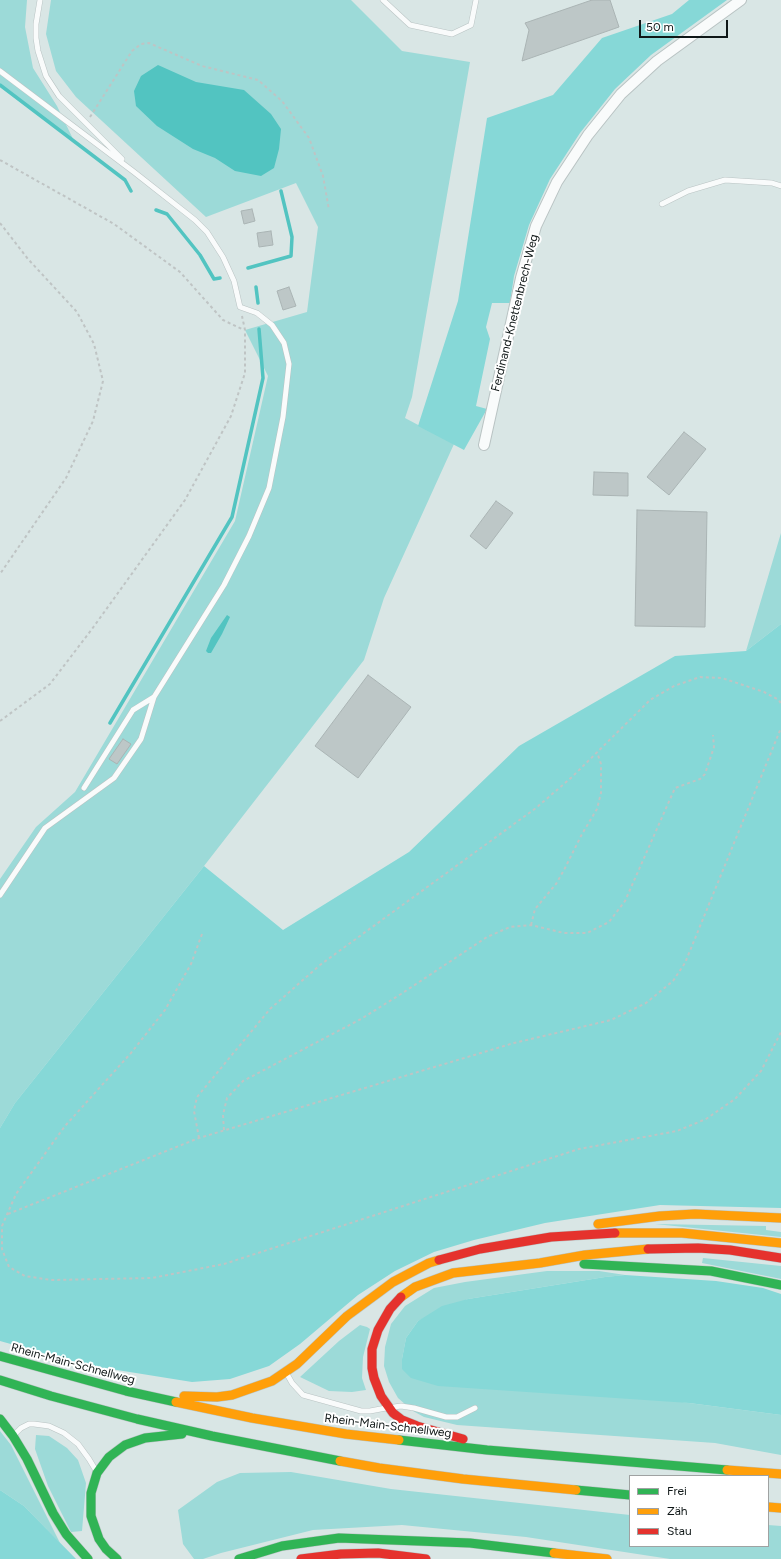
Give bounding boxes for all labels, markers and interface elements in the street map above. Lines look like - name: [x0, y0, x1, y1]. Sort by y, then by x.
- scale bar: [641, 12, 730, 38]
- text: 50 m: [646, 20, 674, 34]
- street label: Ferdinand-Knettenbrech-Weg: [488, 233, 542, 393]
- street label: Rhein-Main-Schnellweg: [9, 1340, 137, 1388]
- street label: Rhein-Main-Schnellweg: [324, 1411, 452, 1441]
- legend: [629, 1475, 769, 1547]
- text: Frei: [667, 1484, 687, 1498]
- text: Zäh: [667, 1504, 688, 1518]
- text: Stau: [667, 1524, 692, 1538]

